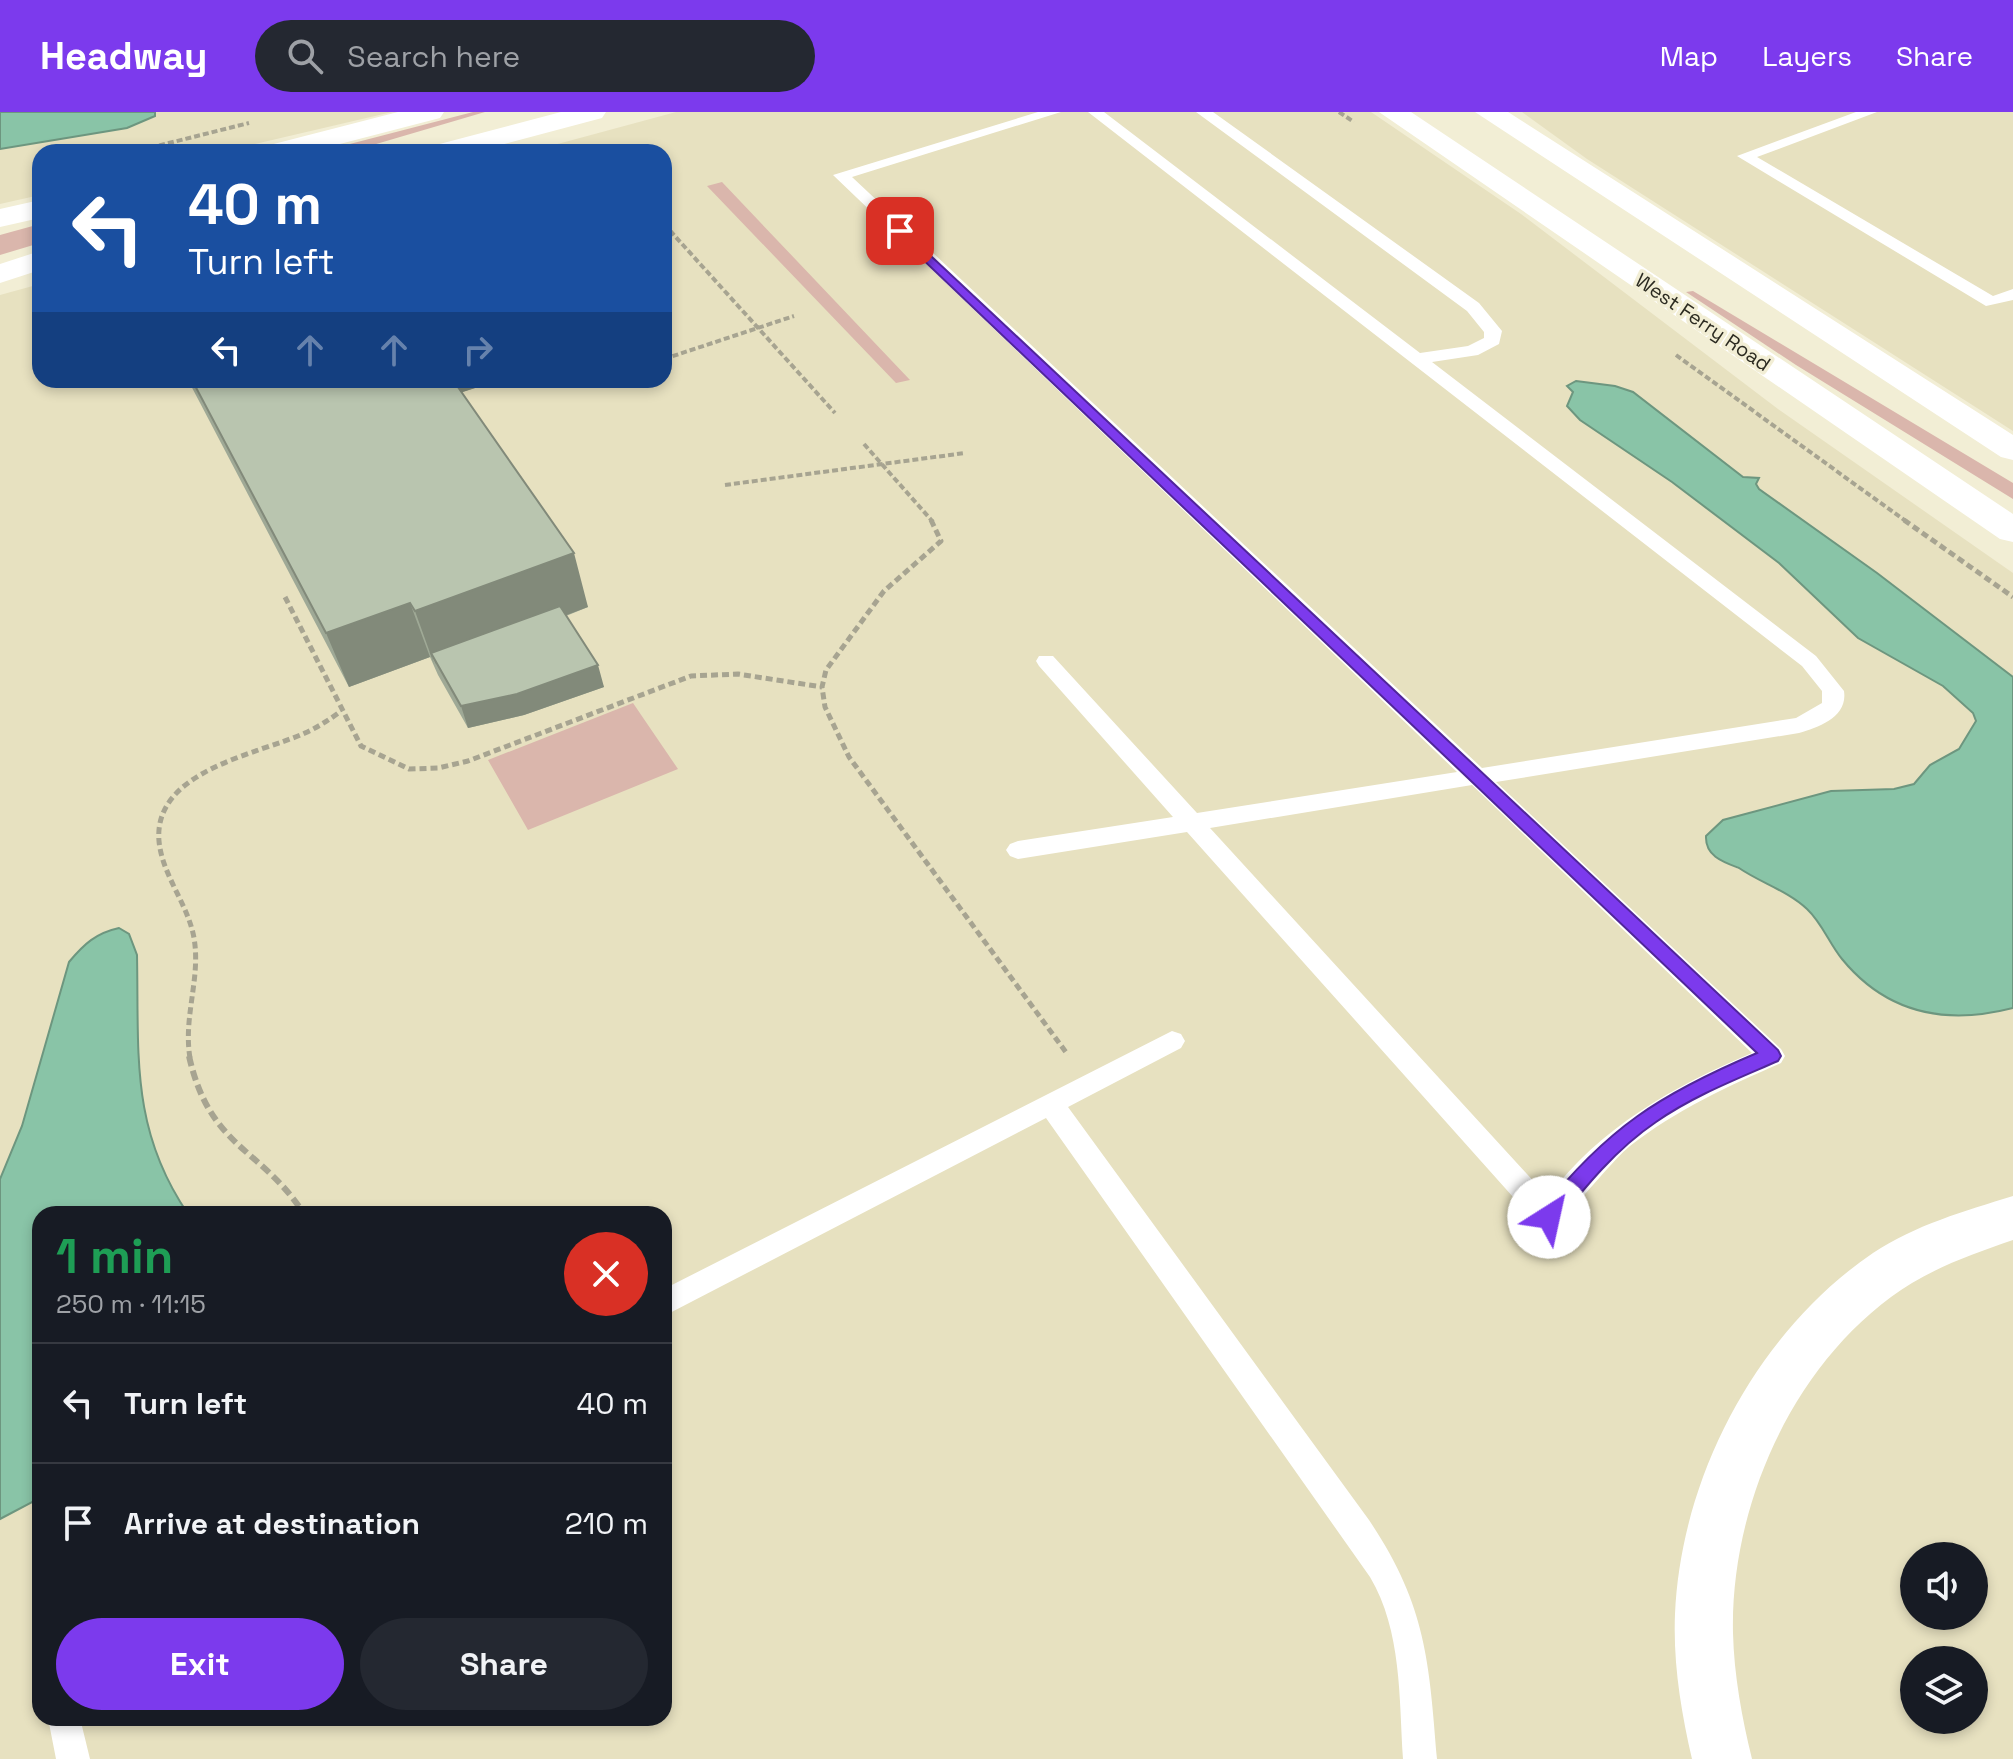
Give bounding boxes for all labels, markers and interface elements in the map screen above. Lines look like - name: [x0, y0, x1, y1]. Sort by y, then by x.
- search box: [255, 20, 815, 92]
- text: Headway: [40, 32, 207, 80]
- icon: search: [283, 34, 327, 78]
- text: Search here: [347, 37, 520, 76]
- text: Map: [1660, 38, 1718, 74]
- text: Layers: [1762, 38, 1852, 74]
- text: Share: [1896, 38, 1973, 74]
- text: 40 m: [188, 169, 322, 240]
- icon: left: [56, 176, 160, 280]
- pin: [866, 197, 934, 265]
- icon: arrive: [878, 209, 922, 253]
- text: Turn left: [188, 239, 335, 285]
- street label: West Ferry Road: [1630, 267, 1776, 377]
- icon: left: [204, 328, 248, 372]
- icon: ahead: [288, 328, 332, 372]
- icon: ahead: [372, 328, 416, 372]
- icon: right: [456, 328, 500, 372]
- position arrow: [1507, 1175, 1591, 1259]
- text: 1 min: [56, 1226, 173, 1287]
- button: close: [564, 1232, 648, 1316]
- text: 250 m · 11:15: [56, 1287, 206, 1321]
- icon: left: [56, 1381, 100, 1425]
- text: Turn left: [124, 1384, 247, 1423]
- text: 40 m: [577, 1384, 648, 1423]
- icon: arrive: [56, 1501, 100, 1545]
- text: Arrive at destination: [124, 1504, 420, 1543]
- text: 210 m: [565, 1504, 648, 1543]
- map controls: [1900, 1542, 1988, 1734]
- button: sound: [1900, 1542, 1988, 1630]
- button: Exit: [56, 1618, 344, 1710]
- button: Share: [360, 1618, 648, 1710]
- button: layers: [1900, 1646, 1988, 1734]

